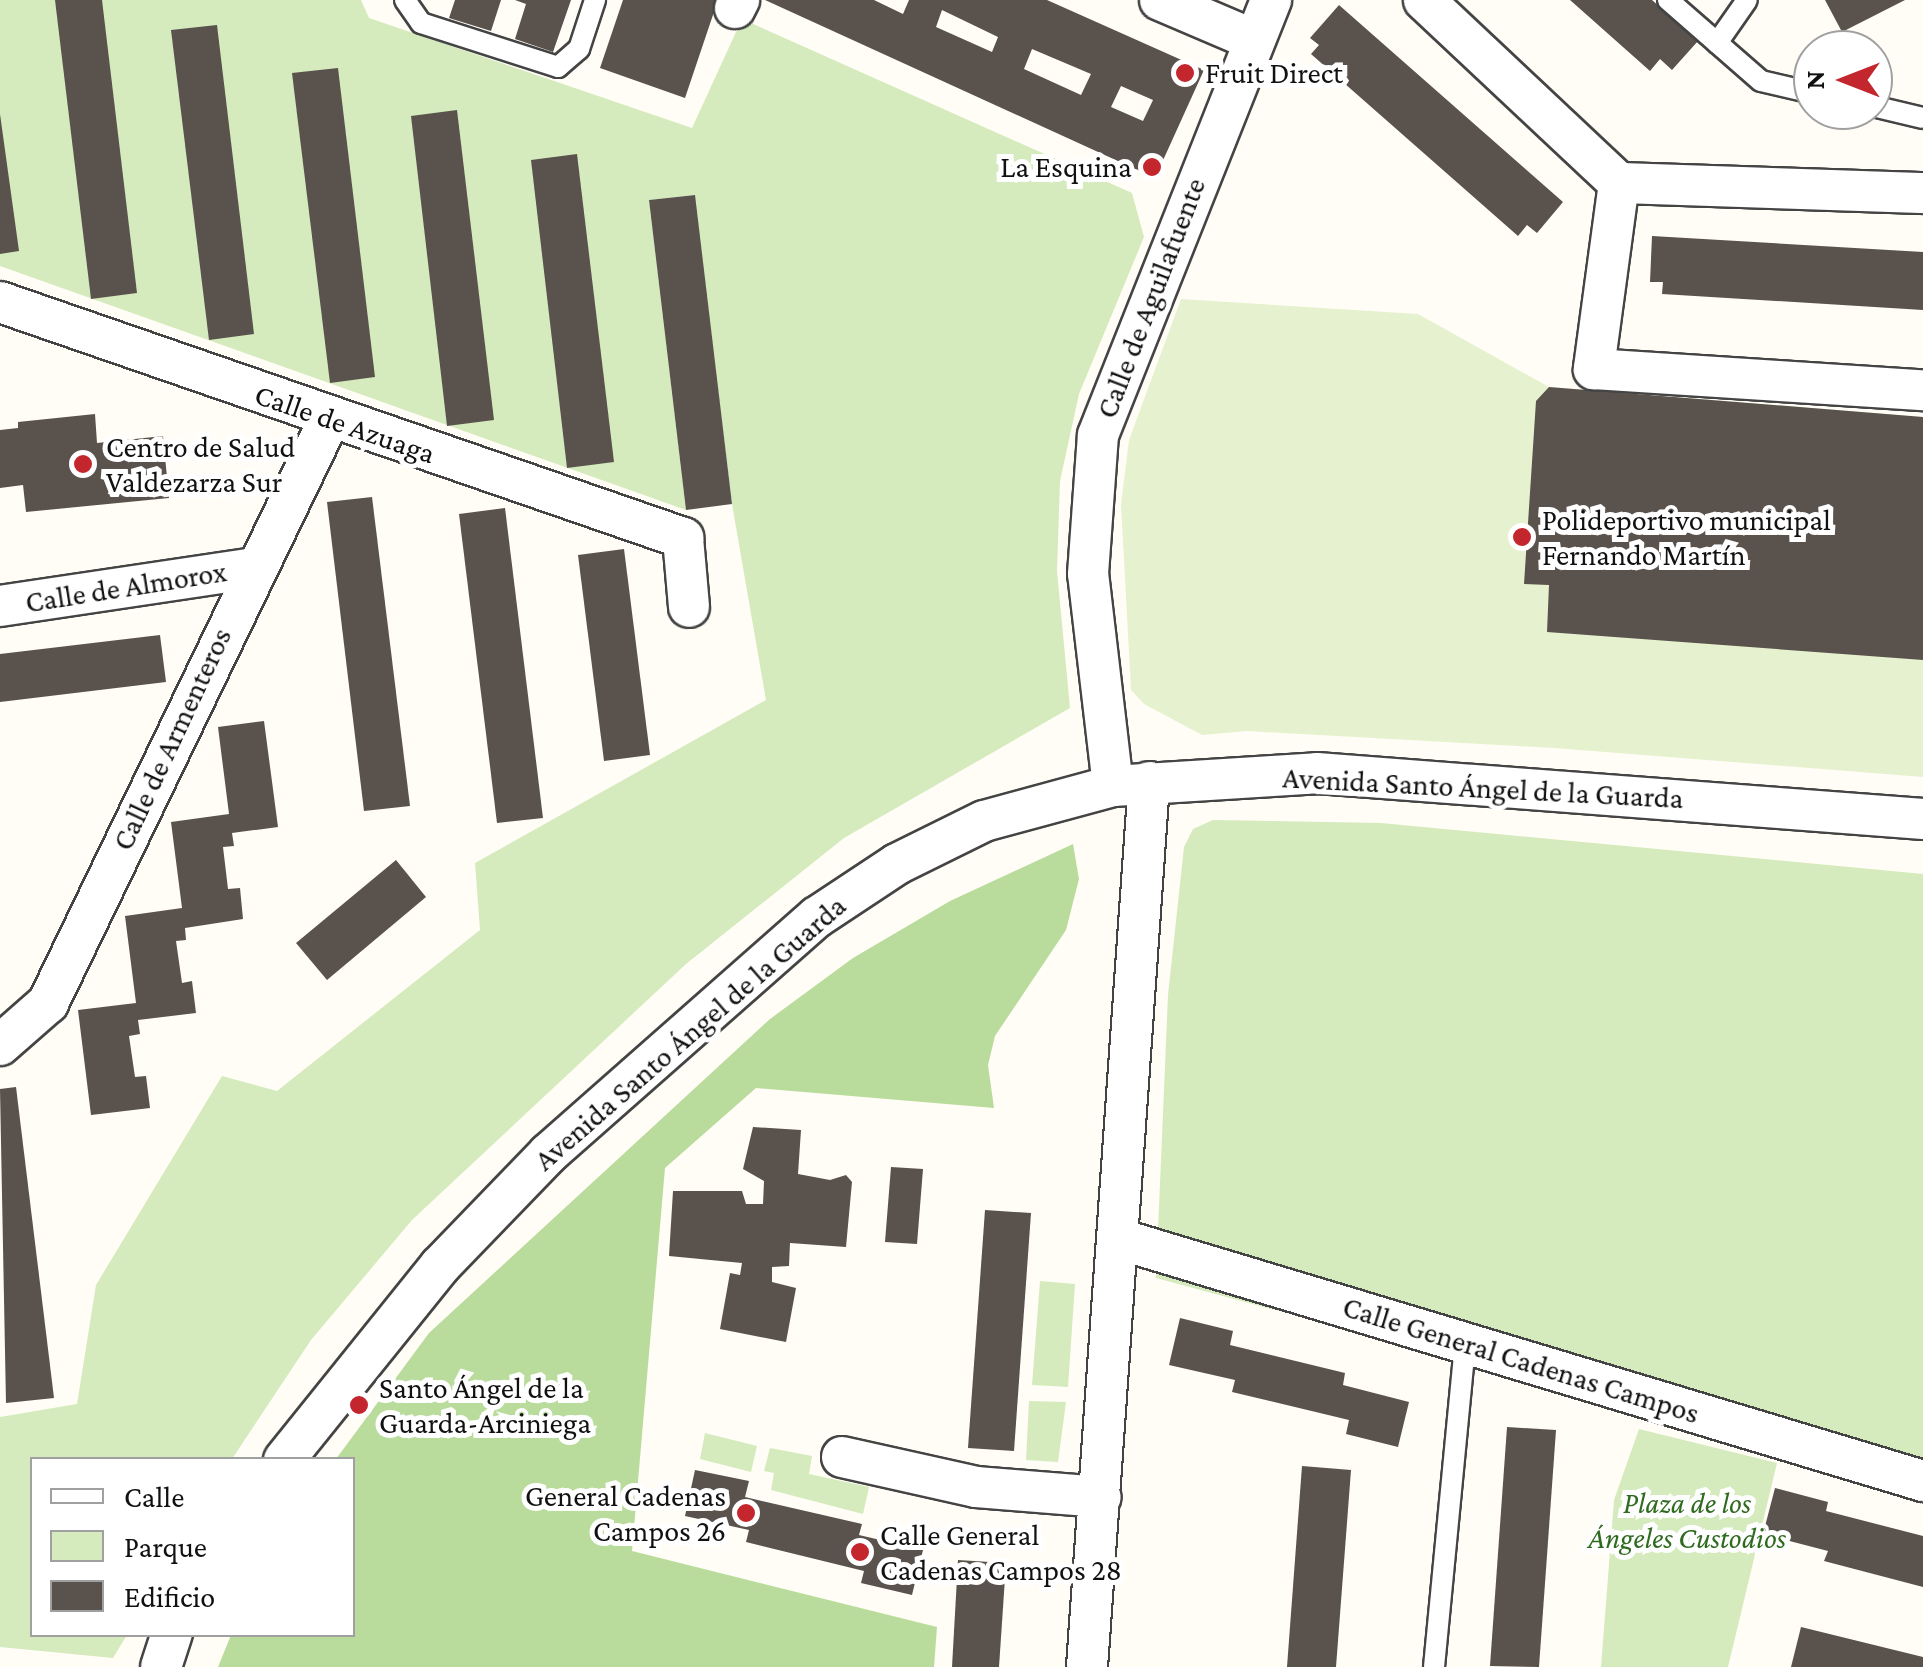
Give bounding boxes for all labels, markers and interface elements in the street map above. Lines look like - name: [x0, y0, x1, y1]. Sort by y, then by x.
- north arrow: [1793, 30, 1893, 130]
- place label: Fruit Direct: [1205, 55, 1343, 91]
- marker: Fruit Direct: [1174, 62, 1196, 84]
- text: N: [1799, 70, 1830, 90]
- place label: La Esquina: [1000, 149, 1132, 185]
- marker: La Esquina: [1141, 156, 1163, 178]
- street label: Calle de Aguilafuente: [1089, 173, 1213, 423]
- street label: Calle de Azuaga: [250, 376, 440, 472]
- place label: Centro de Salud Valdezarza Sur: [106, 429, 295, 500]
- marker: Centro de Salud Valdezarza Sur: [70, 451, 96, 477]
- place label: Polideportivo municipal Fernando Martín: [1542, 502, 1831, 572]
- marker: Polideportivo municipal Fernando Martín: [1511, 526, 1533, 548]
- street label: Calle de Almorox: [23, 553, 229, 621]
- street label: Calle de Armenteros: [105, 622, 239, 856]
- street label: Avenida Santo Ángel de la Guarda: [1282, 760, 1684, 816]
- street label: Avenida Santo Ángel de la Guarda: [527, 888, 853, 1178]
- street label: Calle General Cadenas Campos: [1338, 1289, 1704, 1431]
- place label: Santo Ángel de la Guarda-Arciniega: [379, 1370, 591, 1440]
- marker: Santo Ángel de la Guarda-Arciniega: [348, 1394, 370, 1416]
- legend: [30, 1457, 355, 1637]
- place label: General Cadenas Campos 26: [525, 1478, 726, 1548]
- text: Calle: [124, 1480, 184, 1513]
- park label: Plaza de los Ángeles Custodios: [1588, 1485, 1786, 1556]
- marker: General Cadenas Campos 26: [735, 1502, 757, 1524]
- place label: Calle General Cadenas Campos 28: [880, 1517, 1122, 1588]
- text: Parque: [124, 1530, 207, 1563]
- marker: Calle General Cadenas Campos 28: [849, 1541, 871, 1563]
- text: Edificio: [124, 1580, 215, 1613]

